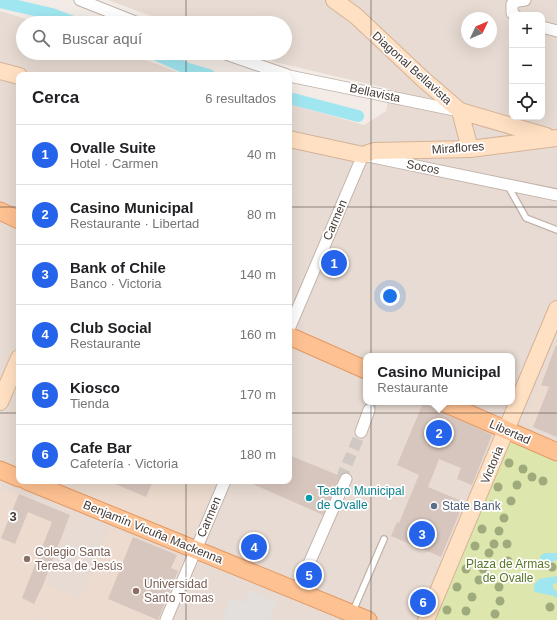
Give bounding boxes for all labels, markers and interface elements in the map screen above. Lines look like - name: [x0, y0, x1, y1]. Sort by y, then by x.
- north arrow: [461, 12, 497, 48]
- map controls: [509, 12, 545, 120]
- button: +: [509, 12, 545, 48]
- search box: [16, 16, 292, 60]
- icon: search: [30, 27, 52, 49]
- street label: Diagonal Bellavista: [369, 29, 455, 107]
- text: Buscar aquí: [62, 30, 142, 47]
- button: −: [509, 48, 545, 84]
- street label: Bellavista: [348, 81, 402, 105]
- button: locate: [509, 84, 545, 120]
- text: Cerca: [32, 88, 79, 107]
- text: 6 resultados: [205, 91, 276, 106]
- text: Ovalle Suite: [70, 139, 156, 156]
- street label: Miraflores: [431, 139, 485, 157]
- text: 1: [41, 147, 49, 162]
- text: 40 m: [247, 147, 276, 162]
- text: Hotel · Carmen: [70, 156, 158, 171]
- street label: Socos: [405, 157, 441, 177]
- street label: Carmen: [320, 198, 350, 242]
- text: Casino Municipal: [70, 199, 193, 216]
- text: 2: [41, 207, 49, 222]
- text: 80 m: [247, 207, 276, 222]
- text: Restaurante · Libertad: [70, 216, 199, 231]
- pin: 1: [321, 248, 347, 278]
- text: Bank of Chile: [70, 259, 166, 276]
- text: 3: [41, 267, 49, 282]
- text: 140 m: [240, 267, 276, 282]
- text: Banco · Victoria: [70, 276, 162, 291]
- your location: [380, 286, 400, 306]
- text: Club Social: [70, 319, 152, 336]
- text: 4: [41, 327, 49, 342]
- text: 160 m: [240, 327, 276, 342]
- text: Restaurante: [70, 336, 141, 351]
- popup: [363, 353, 515, 405]
- text: Casino Municipal: [377, 363, 501, 380]
- text: Kiosco: [70, 379, 120, 396]
- text: Restaurante: [377, 380, 448, 395]
- text: 5: [41, 387, 49, 402]
- text: 170 m: [240, 387, 276, 402]
- text: Tienda: [70, 396, 109, 411]
- street label: Libertad: [487, 417, 533, 447]
- pin: 2: [426, 418, 452, 448]
- text: Cafe Bar: [70, 439, 132, 456]
- street label: Victoria: [478, 444, 506, 486]
- text: 6: [41, 447, 49, 462]
- text: 180 m: [240, 447, 276, 462]
- text: Cafetería · Victoria: [70, 456, 178, 471]
- place label: Teatro Municipal de Ovalle: [317, 484, 404, 512]
- marker: Teatro Municipal de Ovalle: [304, 493, 314, 503]
- street label: Carmen: [194, 495, 224, 539]
- street label: Benjamín Vicuña Mackenna: [81, 498, 225, 567]
- place label: State Bank: [442, 499, 502, 513]
- marker: State Bank: [429, 501, 439, 511]
- text: 3: [9, 509, 17, 524]
- pin: 3: [409, 519, 435, 549]
- pin: 4: [241, 532, 267, 562]
- place label: Colegio Santa Teresa de Jesús: [35, 545, 122, 573]
- marker: Colegio Santa Teresa de Jesús: [22, 554, 32, 564]
- park label: Plaza de Armas de Ovalle: [466, 557, 550, 585]
- pin: 5: [296, 560, 322, 590]
- place label: Universidad Santo Tomas: [144, 577, 214, 605]
- marker: Universidad Santo Tomas: [131, 586, 141, 596]
- pin: 6: [410, 587, 436, 617]

